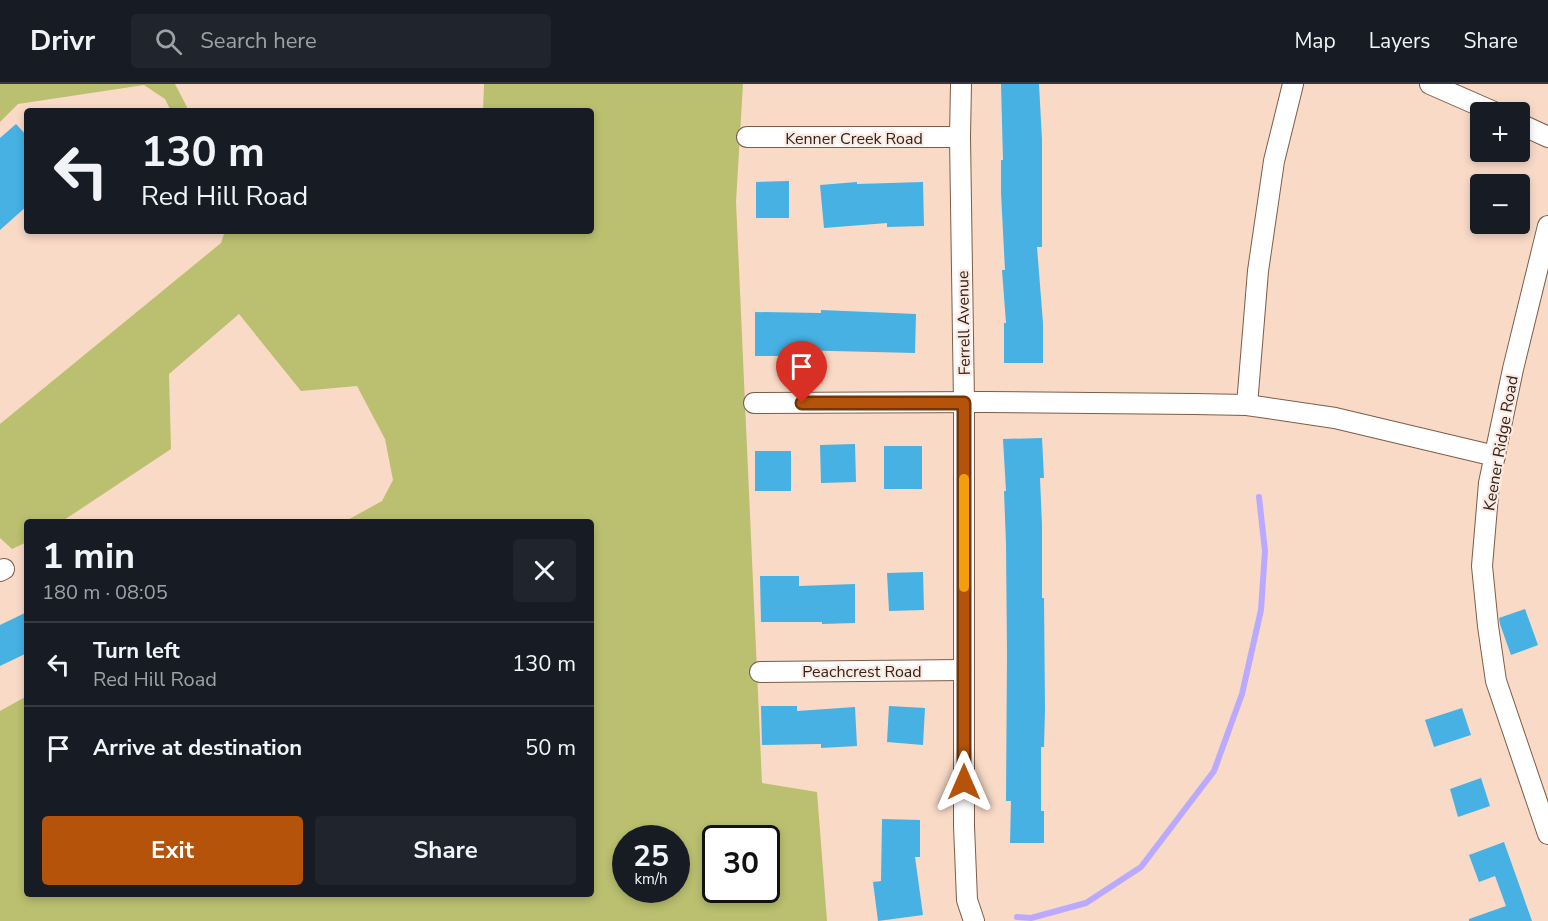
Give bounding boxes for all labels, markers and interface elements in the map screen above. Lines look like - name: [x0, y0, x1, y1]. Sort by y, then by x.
- search box: [131, 14, 551, 68]
- text: Drivr: [30, 22, 95, 60]
- icon: search: [152, 25, 185, 58]
- text: Search here: [200, 26, 317, 56]
- text: Map: [1294, 27, 1336, 55]
- text: Layers: [1369, 27, 1430, 55]
- text: Share: [1463, 27, 1518, 55]
- map controls: [1470, 102, 1530, 234]
- button: +: [1470, 102, 1530, 162]
- text: 130 m: [141, 124, 265, 181]
- street label: Kenner Creek Road: [785, 128, 923, 150]
- icon: left: [42, 132, 120, 210]
- button: −: [1470, 174, 1530, 234]
- text: Red Hill Road: [141, 178, 308, 215]
- street label: Ferrell Avenue: [952, 270, 976, 376]
- pin: [776, 341, 827, 403]
- icon: arrive: [785, 350, 818, 383]
- street label: Keener Ridge Road: [1478, 374, 1524, 513]
- text: 1 min: [42, 532, 135, 581]
- button: close: [513, 539, 576, 602]
- text: 180 m · 08:05: [42, 579, 168, 606]
- text: Turn left: [93, 636, 180, 666]
- icon: left: [42, 648, 75, 681]
- text: 130 m: [512, 649, 576, 679]
- street label: Peachcrest Road: [802, 661, 922, 683]
- text: Red Hill Road: [93, 666, 217, 693]
- icon: arrive: [42, 732, 75, 765]
- text: Arrive at destination: [93, 733, 302, 763]
- text: 50 m: [525, 733, 576, 763]
- position arrow: [932, 750, 996, 814]
- button: Exit: [42, 816, 303, 885]
- button: Share: [315, 816, 576, 885]
- speed limit sign: 30: [702, 825, 780, 903]
- text: 25: [633, 836, 669, 877]
- text: km/h: [634, 869, 668, 889]

